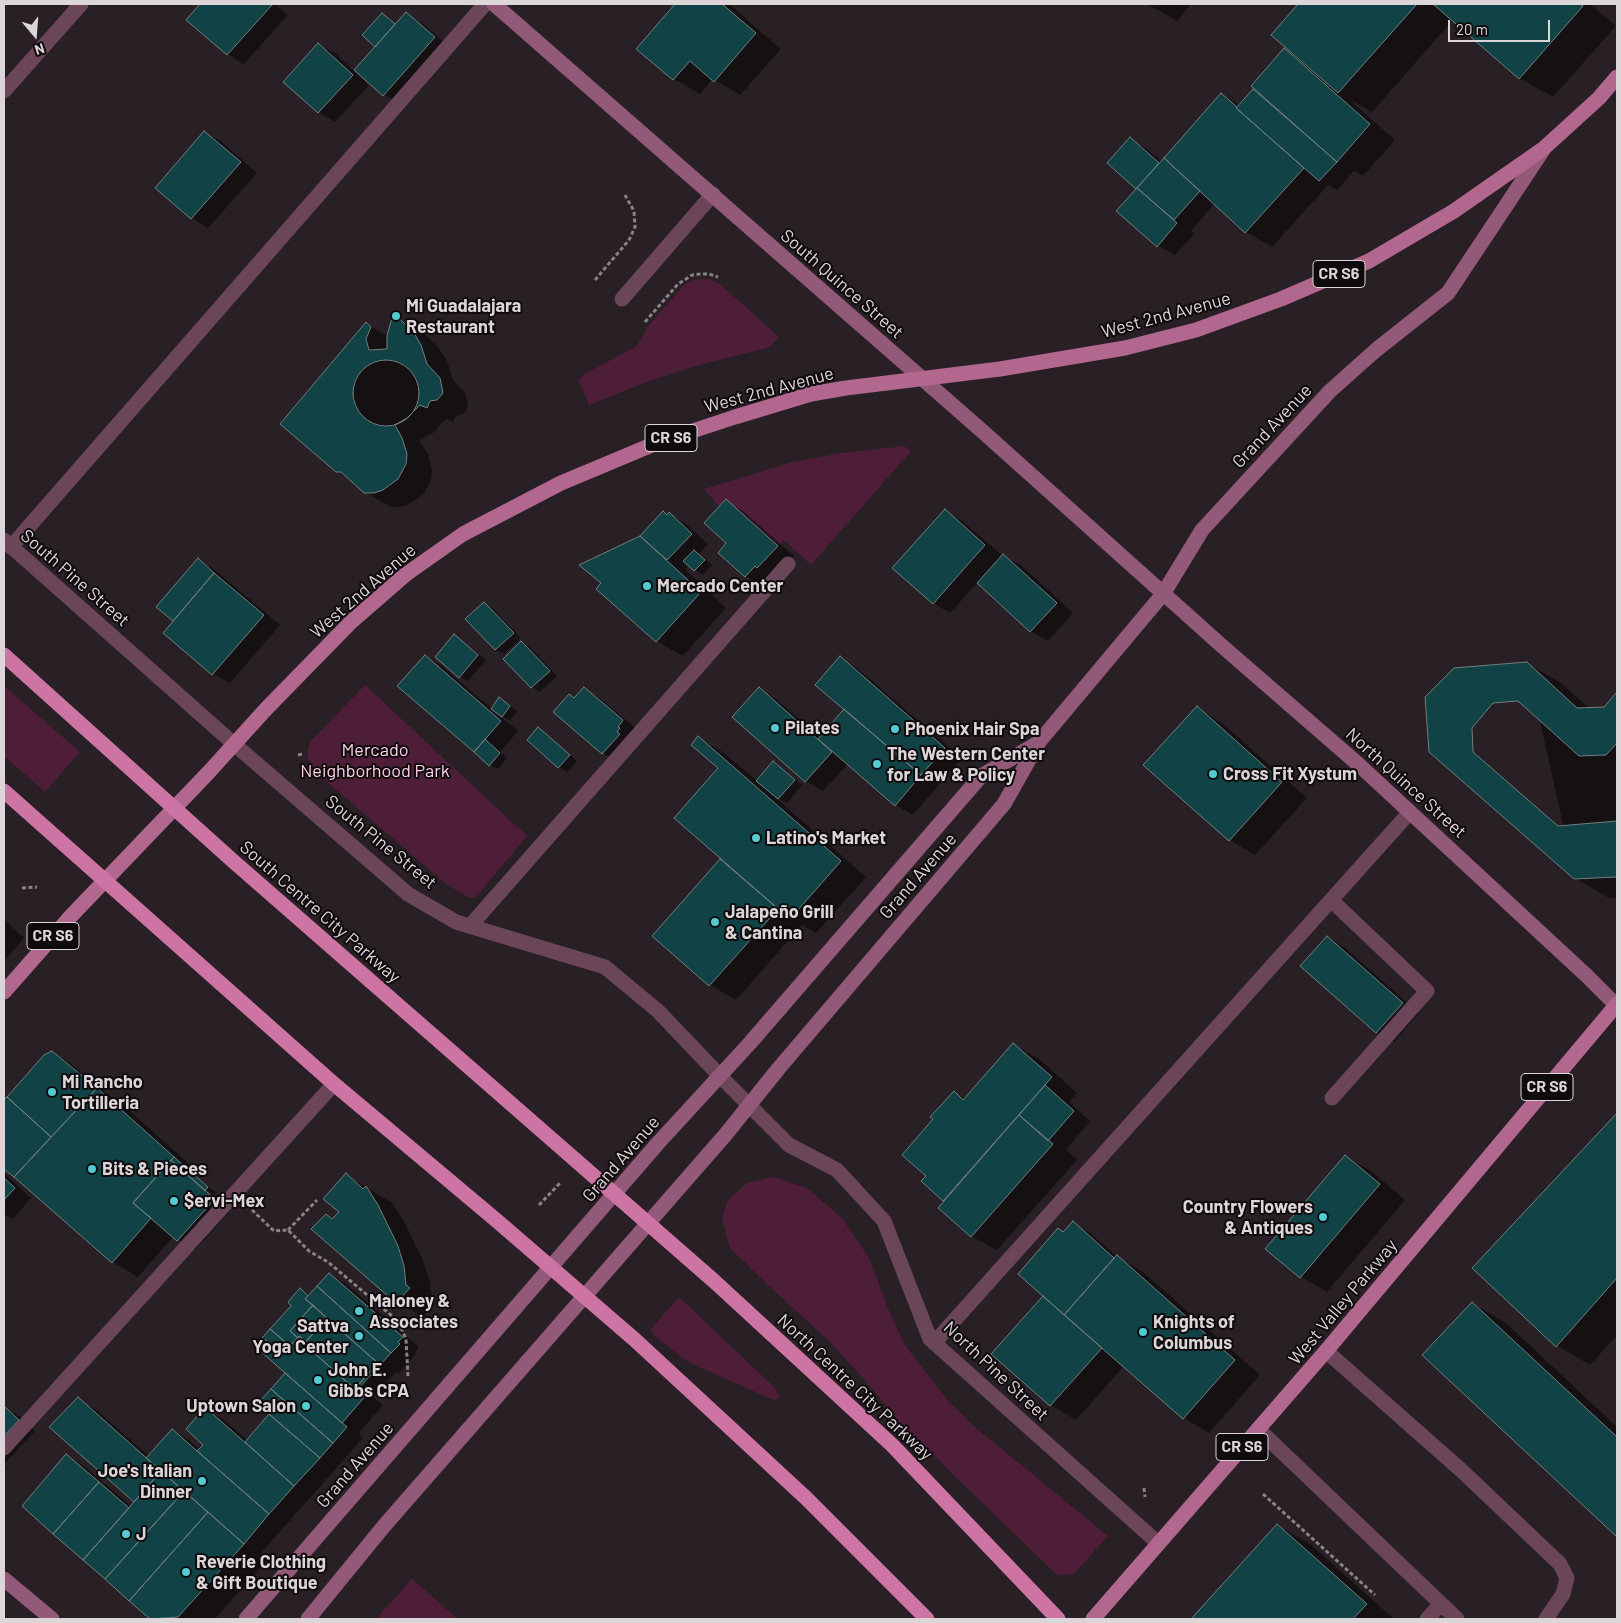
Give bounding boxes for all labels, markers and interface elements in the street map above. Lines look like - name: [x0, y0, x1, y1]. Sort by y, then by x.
- north arrow: [10, 10, 60, 60]
- scale bar: [1451, 10, 1554, 42]
- text: 20 m: [1456, 20, 1488, 38]
- text: N: [33, 40, 47, 59]
- street label: South Quince Street: [776, 225, 908, 343]
- road number: CR S6: [1313, 260, 1365, 288]
- street label: West 2nd Avenue: [1099, 287, 1233, 343]
- place label: Mi Guadalajara Restaurant: [406, 295, 521, 338]
- marker: Mi Guadalajara Restaurant: [390, 310, 402, 322]
- street label: West 2nd Avenue: [702, 362, 836, 418]
- street label: Grand Avenue: [1228, 380, 1316, 472]
- road number: CR S6: [645, 424, 697, 452]
- street label: South Pine Street: [16, 525, 134, 631]
- street label: West 2nd Avenue: [306, 539, 420, 643]
- place label: Mercado Center: [657, 575, 783, 597]
- marker: Mercado Center: [641, 580, 653, 592]
- place label: Pilates: [785, 717, 839, 739]
- place label: Phoenix Hair Spa: [905, 718, 1039, 740]
- marker: Pilates: [769, 722, 781, 734]
- marker: Phoenix Hair Spa: [889, 723, 901, 735]
- street label: North Quince Street: [1341, 723, 1471, 843]
- park label: Mercado Neighborhood Park: [300, 739, 450, 782]
- place label: The Western Center for Law & Policy: [887, 743, 1045, 786]
- marker: The Western Center for Law & Policy: [871, 758, 883, 770]
- place label: Cross Fit Xystum: [1223, 763, 1357, 785]
- marker: Cross Fit Xystum: [1207, 768, 1219, 780]
- street label: South Pine Street: [321, 791, 441, 893]
- place label: Latino's Market: [766, 827, 886, 849]
- street label: Grand Avenue: [875, 829, 961, 923]
- marker: Latino's Market: [750, 832, 762, 844]
- street label: South Centre City Parkway: [235, 836, 405, 988]
- place label: Jalapeño Grill & Cantina: [725, 901, 834, 944]
- marker: Jalapeño Grill & Cantina: [709, 916, 721, 928]
- road number: CR S6: [27, 922, 79, 949]
- place label: Mi Rancho Tortilleria: [62, 1071, 143, 1114]
- road number: CR S6: [1521, 1074, 1573, 1100]
- marker: Mi Rancho Tortilleria: [46, 1086, 58, 1098]
- street label: Grand Avenue: [578, 1112, 664, 1206]
- place label: Bits & Pieces: [102, 1158, 207, 1180]
- marker: Bits & Pieces: [86, 1163, 98, 1175]
- place label: $ervi-Mex: [184, 1190, 264, 1212]
- marker: $ervi-Mex: [168, 1195, 180, 1207]
- place label: Country Flowers & Antiques: [1183, 1196, 1313, 1238]
- marker: Country Flowers & Antiques: [1317, 1211, 1329, 1223]
- street label: West Valley Parkway: [1284, 1235, 1402, 1369]
- place label: Maloney & Associates: [369, 1290, 458, 1332]
- marker: Maloney & Associates: [353, 1305, 365, 1317]
- street label: North Centre City Parkway: [773, 1309, 937, 1465]
- place label: Knights of Columbus: [1153, 1311, 1235, 1354]
- place label: Sattva Yoga Center: [252, 1315, 349, 1358]
- street label: North Pine Street: [939, 1317, 1053, 1425]
- marker: Knights of Columbus: [1137, 1326, 1149, 1338]
- marker: Sattva Yoga Center: [353, 1330, 365, 1342]
- place label: John E. Gibbs CPA: [328, 1359, 409, 1402]
- marker: John E. Gibbs CPA: [312, 1374, 324, 1386]
- place label: Uptown Salon: [186, 1395, 296, 1417]
- marker: Uptown Salon: [300, 1400, 312, 1412]
- street label: Grand Avenue: [312, 1418, 398, 1512]
- road number: CR S6: [1216, 1434, 1268, 1460]
- place label: Joe's Italian Dinner: [98, 1460, 192, 1502]
- marker: Joe's Italian Dinner: [196, 1475, 208, 1487]
- place label: J: [136, 1523, 146, 1545]
- marker: J: [120, 1528, 132, 1540]
- place label: Reverie Clothing & Gift Boutique: [196, 1551, 326, 1594]
- marker: Reverie Clothing & Gift Boutique: [180, 1566, 192, 1578]

